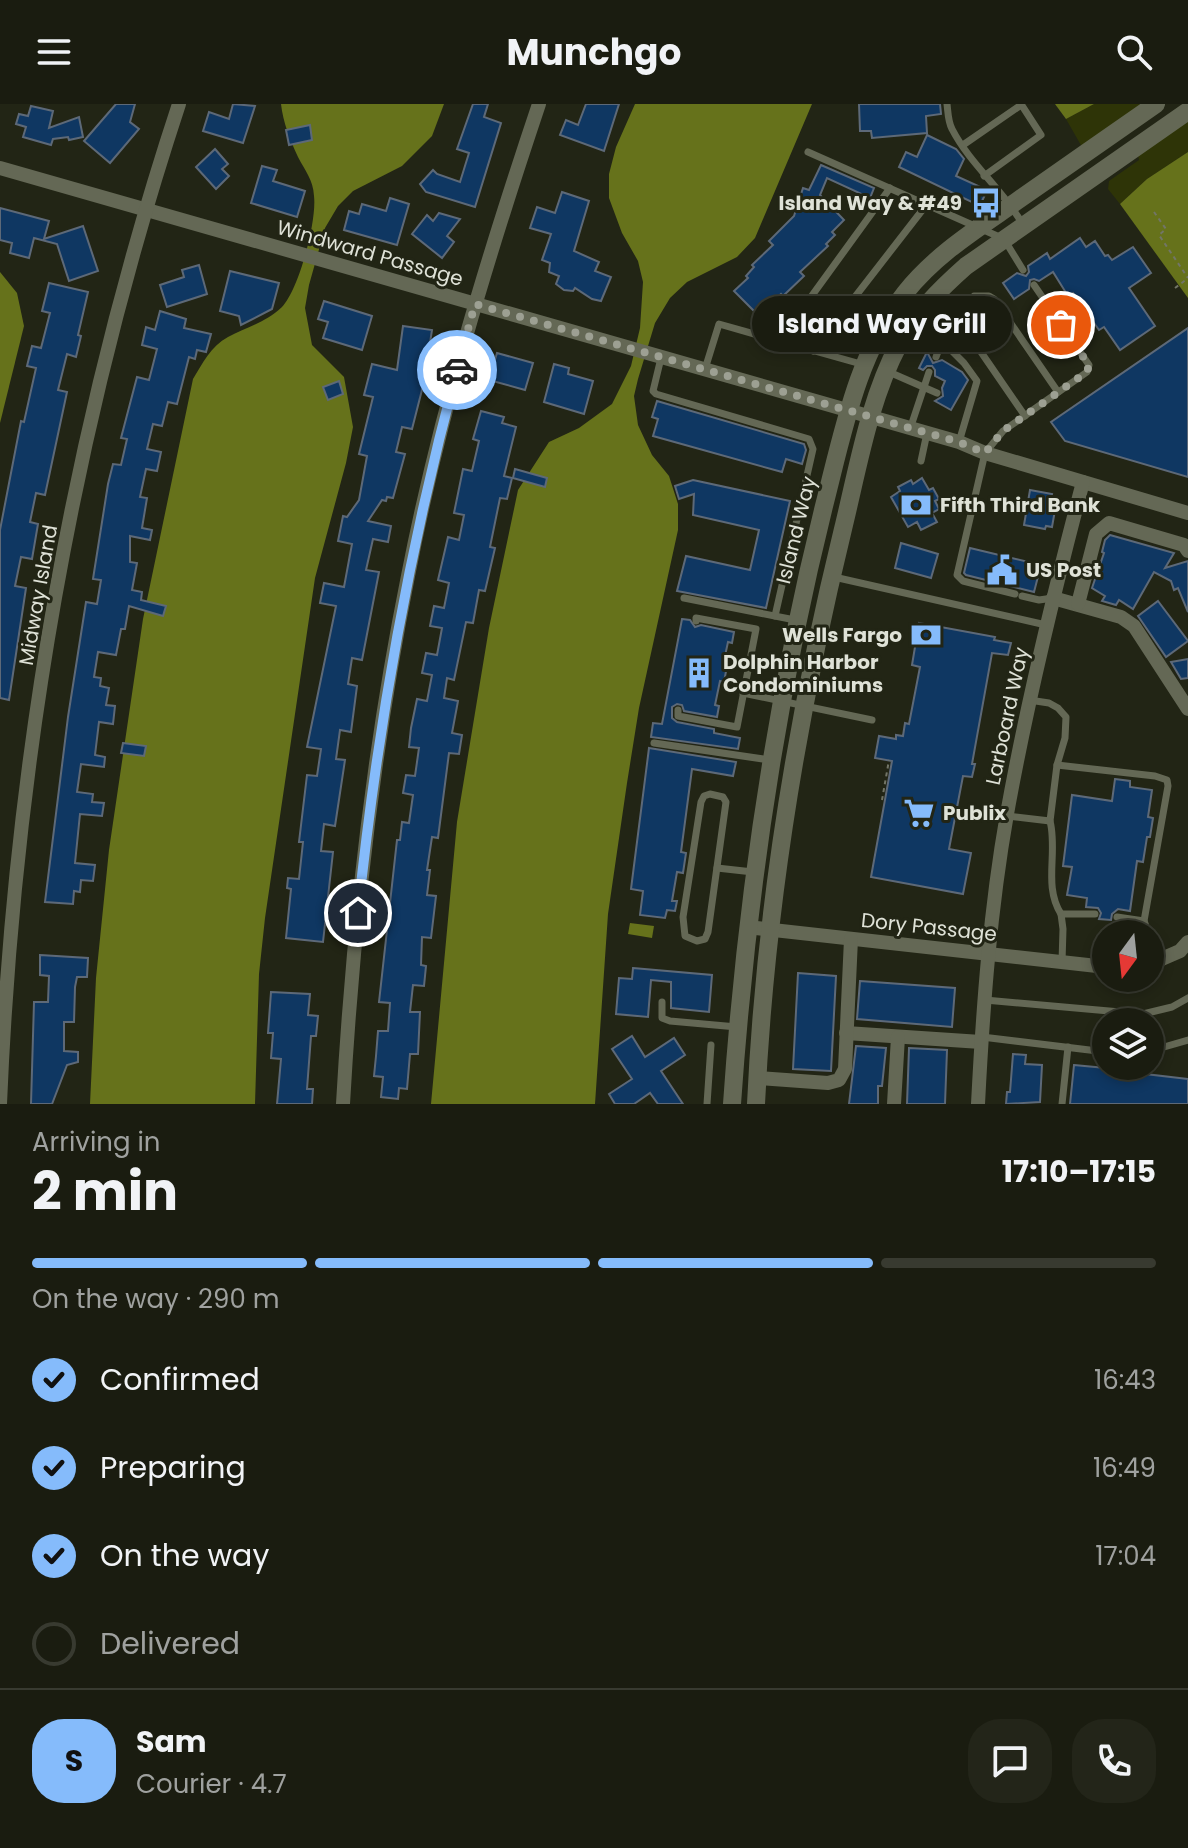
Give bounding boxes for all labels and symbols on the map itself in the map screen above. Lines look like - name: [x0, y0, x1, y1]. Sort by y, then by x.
- bus stop icon: Island Way & #49: [969, 186, 1003, 220]
- place label: Island Way & #49: [779, 189, 962, 217]
- street label: Windward Passage: [274, 213, 466, 293]
- pin: [1027, 291, 1095, 359]
- callout: Island Way Grill: [753, 297, 1013, 353]
- courier: [417, 330, 497, 410]
- street label: Island Way: [769, 473, 823, 587]
- bank icon: Fifth Third Bank: [899, 488, 933, 522]
- place label: Fifth Third Bank: [940, 491, 1101, 519]
- street label: Midway Island: [12, 522, 64, 668]
- public building icon: US Post: [985, 553, 1019, 587]
- place label: US Post: [1026, 556, 1101, 584]
- bank icon: Wells Fargo: [909, 618, 943, 652]
- place label: Wells Fargo: [782, 621, 902, 649]
- street label: Larboard Way: [979, 645, 1035, 787]
- place label: Dolphin Harbor Condominiums: [723, 648, 883, 699]
- building icon: Dolphin Harbor Condominiums: [682, 656, 716, 690]
- supermarket icon: Publix: [902, 796, 936, 830]
- place label: Publix: [943, 799, 1006, 827]
- pin: [324, 879, 392, 947]
- street label: Dory Passage: [860, 906, 998, 948]
- north arrow: [1092, 920, 1164, 992]

